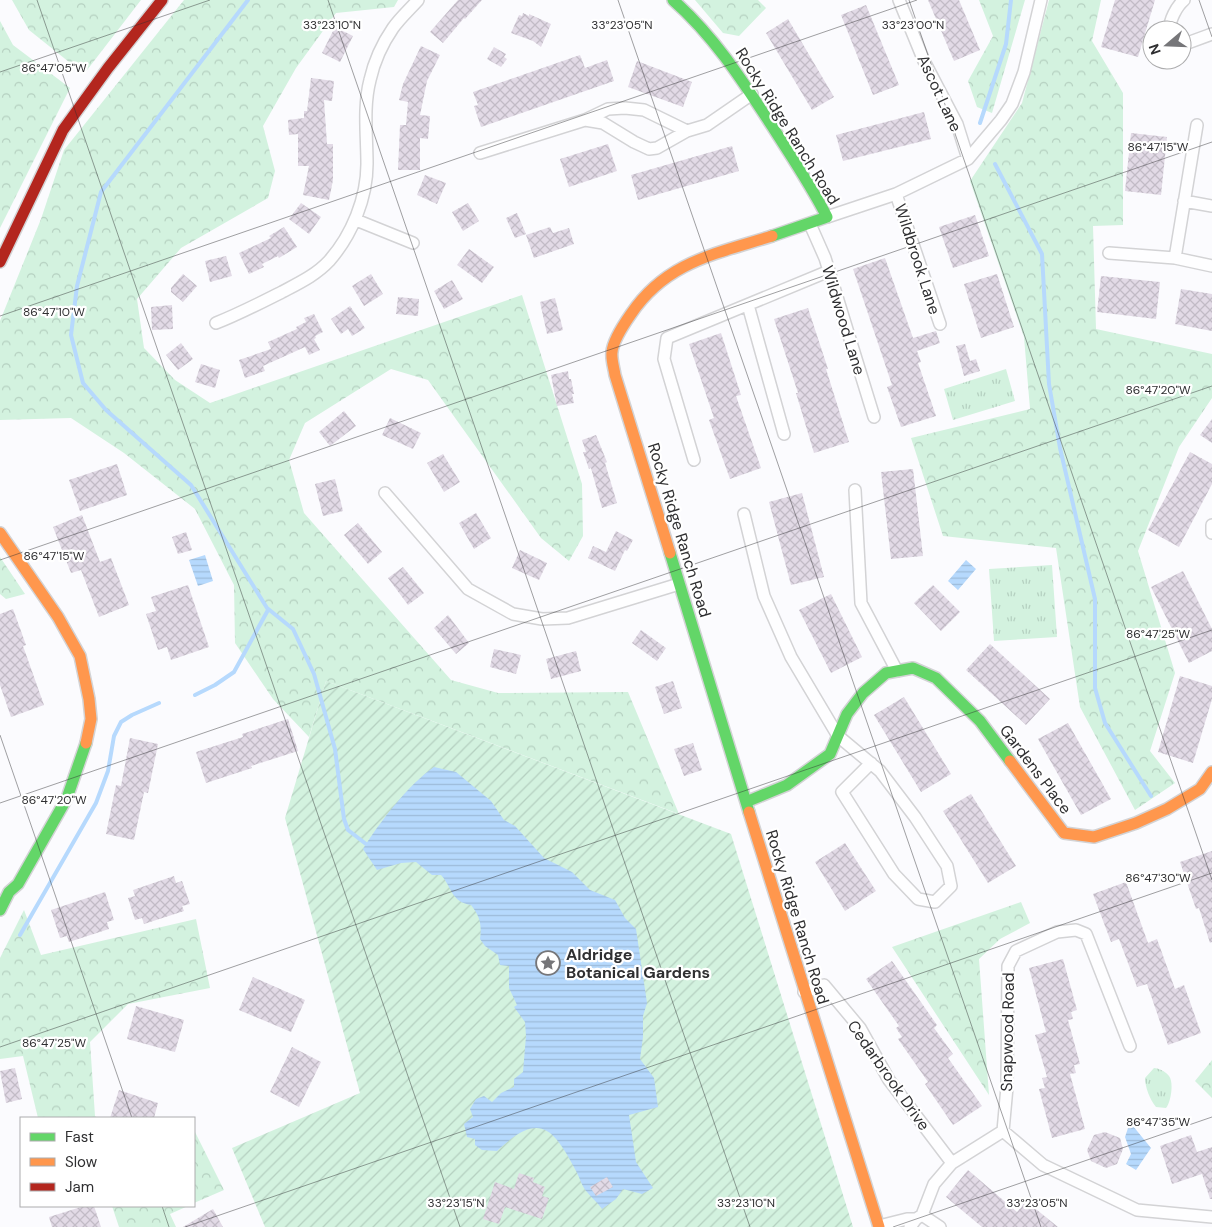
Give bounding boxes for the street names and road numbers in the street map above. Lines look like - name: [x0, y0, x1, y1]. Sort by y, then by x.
- street label: Rocky Ridge Ranch Road: [731, 44, 845, 209]
- street label: Ascot Lane: [913, 51, 967, 135]
- street label: Wildbrook Lane: [890, 201, 945, 317]
- street label: Wildwood Lane: [817, 263, 870, 377]
- street label: Rocky Ridge Ranch Road: [643, 440, 716, 620]
- street label: Gardens Place: [995, 720, 1076, 818]
- street label: Rocky Ridge Ranch Road: [761, 827, 834, 1007]
- street label: Snapwood Road: [996, 972, 1019, 1092]
- street label: Cedarbrook Drive: [843, 1016, 934, 1135]

